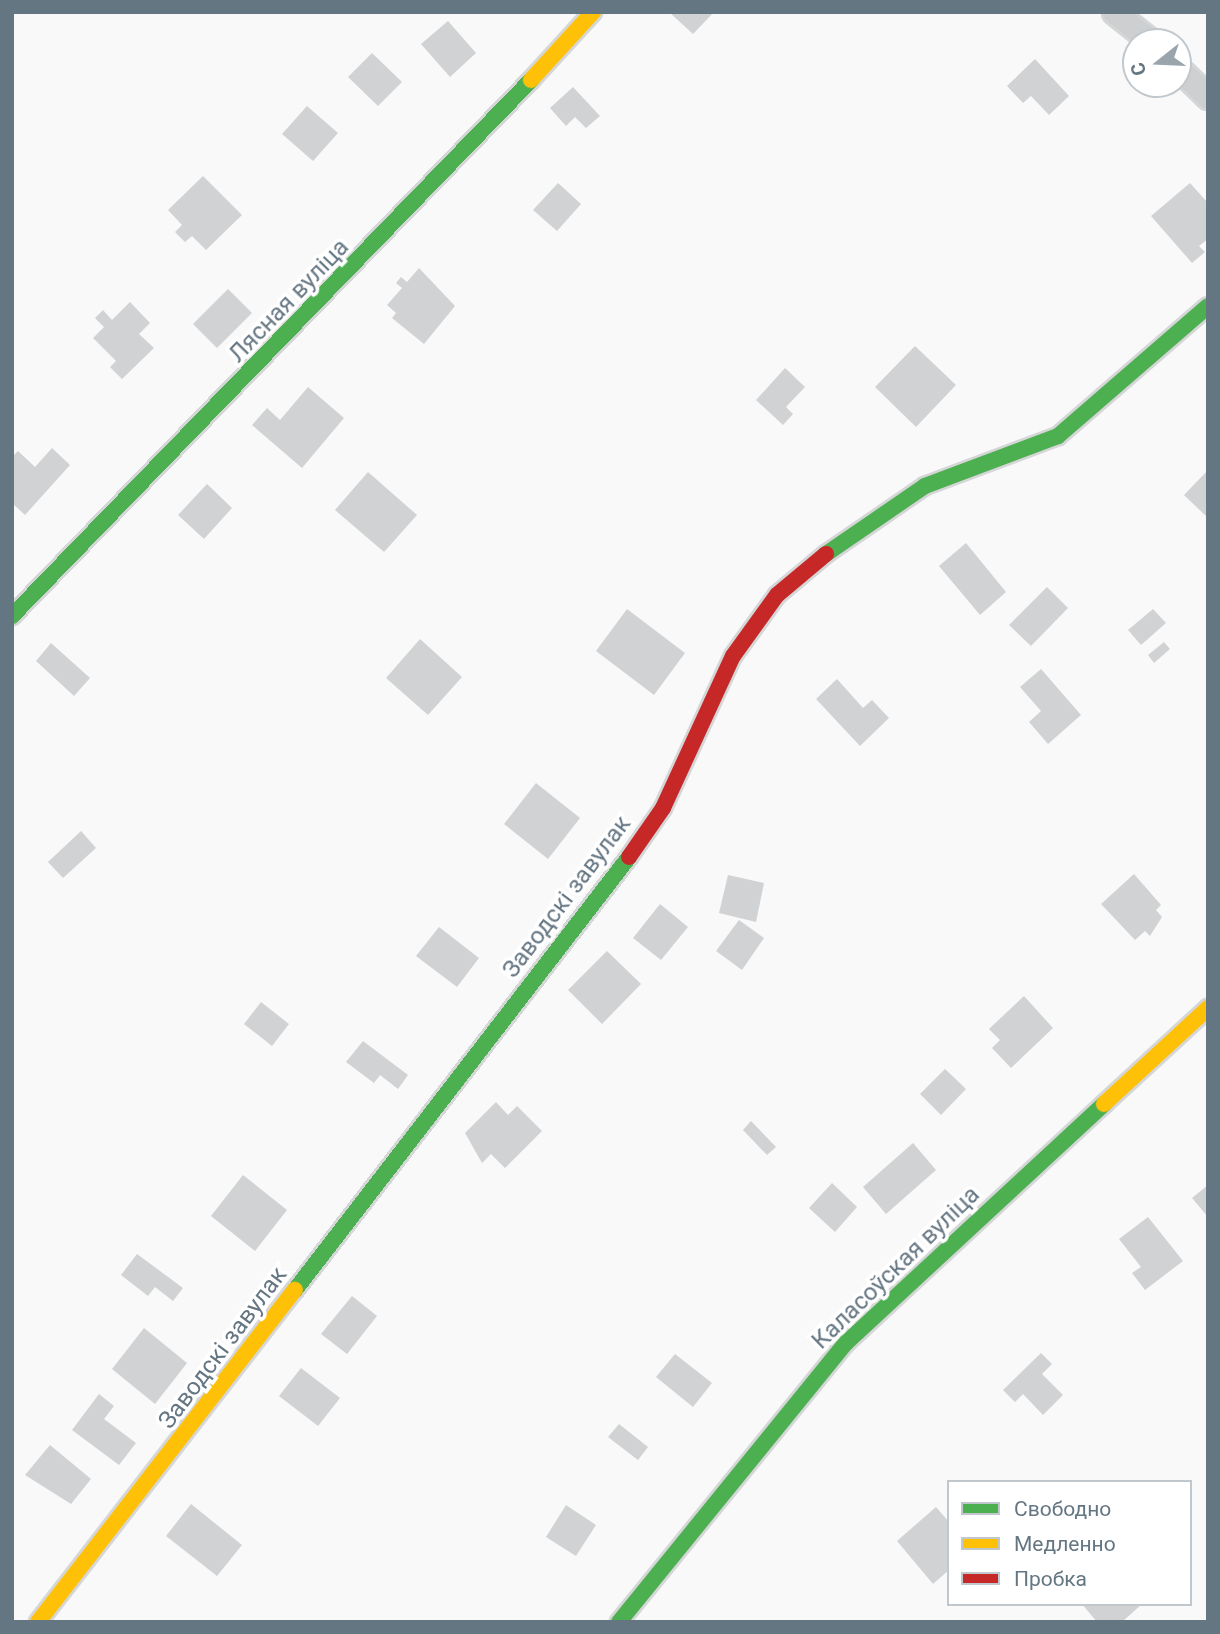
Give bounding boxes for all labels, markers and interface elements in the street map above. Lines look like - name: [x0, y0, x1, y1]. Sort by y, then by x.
- north arrow: [1122, 28, 1192, 98]
- text: С: [1126, 60, 1151, 78]
- street label: Лясная вуліца: [223, 233, 355, 369]
- street label: Заводскі завулак: [497, 810, 637, 984]
- street label: Каласоўская вуліца: [806, 1181, 986, 1355]
- street label: Заводскі завулак: [153, 1261, 293, 1435]
- legend: [947, 1480, 1192, 1606]
- text: Свободно: [1014, 1497, 1111, 1521]
- text: Медленно: [1014, 1532, 1116, 1556]
- text: Пробка: [1014, 1567, 1087, 1591]

